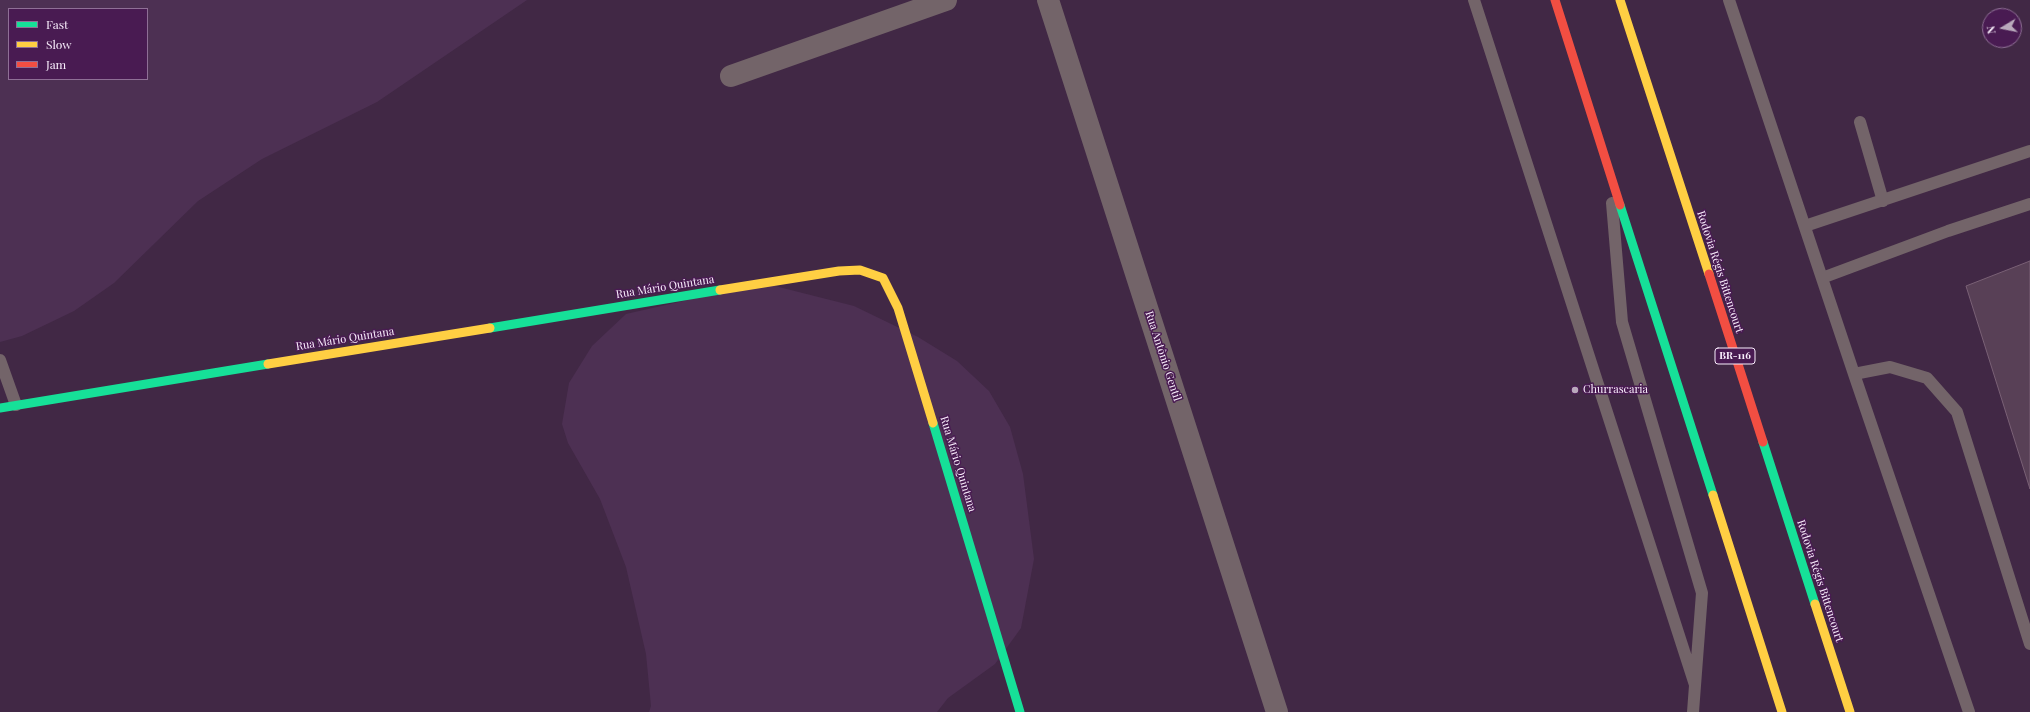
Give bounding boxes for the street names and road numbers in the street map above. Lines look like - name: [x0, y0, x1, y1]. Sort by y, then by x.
- street label: Rodovia Régis Bittencourt: [1694, 209, 1746, 335]
- street label: Rua Mário Quintana: [615, 273, 715, 301]
- street label: Rua Antônio Gentil: [1142, 309, 1184, 403]
- street label: Rua Mário Quintana: [295, 325, 395, 353]
- road number: BR-116: [1715, 348, 1755, 364]
- street label: Rua Mário Quintana: [937, 415, 979, 513]
- street label: Rodovia Régis Bittencourt: [1794, 518, 1846, 644]

